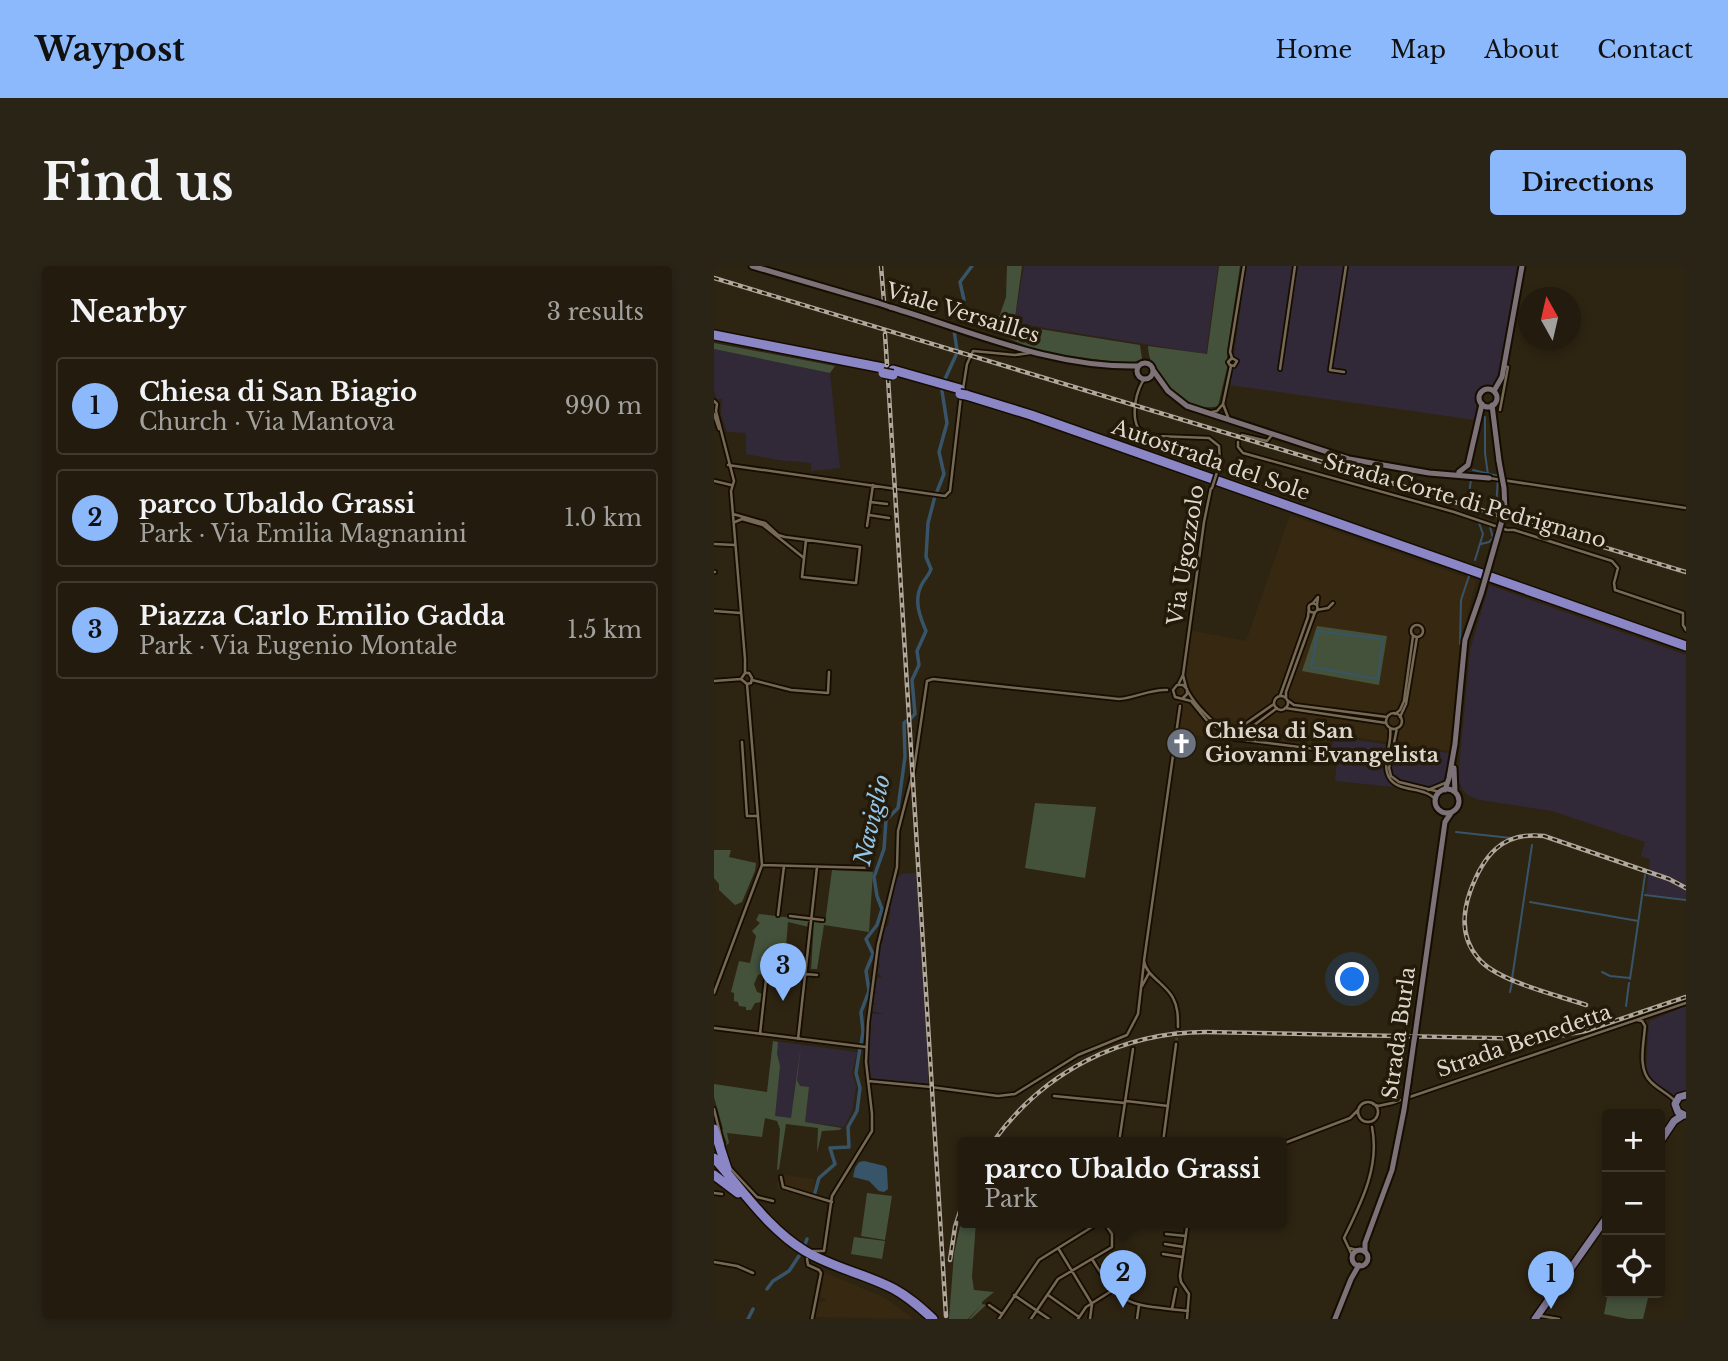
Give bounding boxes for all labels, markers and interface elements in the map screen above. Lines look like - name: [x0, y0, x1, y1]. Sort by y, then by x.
- text: Waypost: [35, 29, 185, 70]
- text: Home: [1276, 35, 1352, 64]
- text: Map: [1390, 35, 1446, 64]
- text: About: [1484, 35, 1559, 64]
- text: Contact: [1597, 35, 1693, 64]
- button: Directions: [1490, 150, 1686, 215]
- text: Find us: [42, 152, 234, 213]
- street label: Viale Versailles: [882, 277, 1043, 349]
- north arrow: [1518, 287, 1581, 350]
- text: Nearby: [70, 293, 186, 330]
- text: 3 results: [547, 298, 644, 326]
- text: Chiesa di San Biagio: [139, 376, 417, 408]
- text: 1: [90, 392, 100, 420]
- text: 990 m: [565, 392, 642, 420]
- text: Church · Via Mantova: [139, 408, 395, 436]
- street label: Autostrada del Sole: [1108, 414, 1313, 506]
- street label: Strada Corte di Pedrignano: [1321, 448, 1609, 554]
- street label: Via Ugozzolo: [1162, 483, 1210, 628]
- text: parco Ubaldo Grassi: [139, 488, 415, 520]
- text: 2: [88, 504, 102, 532]
- text: 1.0 km: [564, 504, 642, 532]
- text: Park · Via Emilia Magnanini: [139, 520, 467, 548]
- text: Piazza Carlo Emilio Gadda: [139, 600, 505, 632]
- text: 3: [88, 616, 102, 644]
- text: 1.5 km: [567, 616, 642, 644]
- text: Park · Via Eugenio Montale: [139, 632, 457, 660]
- place label: Chiesa di San Giovanni Evangelista: [1205, 718, 1439, 768]
- church icon: Chiesa di San Giovanni Evangelista: [1165, 726, 1199, 760]
- water label: Naviglio: [848, 772, 896, 869]
- pin: 3: [760, 943, 806, 1001]
- your location: [1335, 962, 1369, 996]
- street label: Strada Burla: [1377, 965, 1421, 1101]
- street label: Strada Benedetta: [1433, 999, 1615, 1083]
- map controls: [1602, 1109, 1665, 1298]
- button: +: [1602, 1109, 1665, 1172]
- popup: [958, 1137, 1287, 1228]
- text: parco Ubaldo Grassi: [984, 1153, 1261, 1185]
- button: −: [1602, 1172, 1665, 1235]
- text: Park: [984, 1185, 1038, 1213]
- button: locate: [1602, 1235, 1665, 1298]
- pin: 2: [1100, 1250, 1146, 1308]
- pin: 1: [1528, 1251, 1574, 1309]

